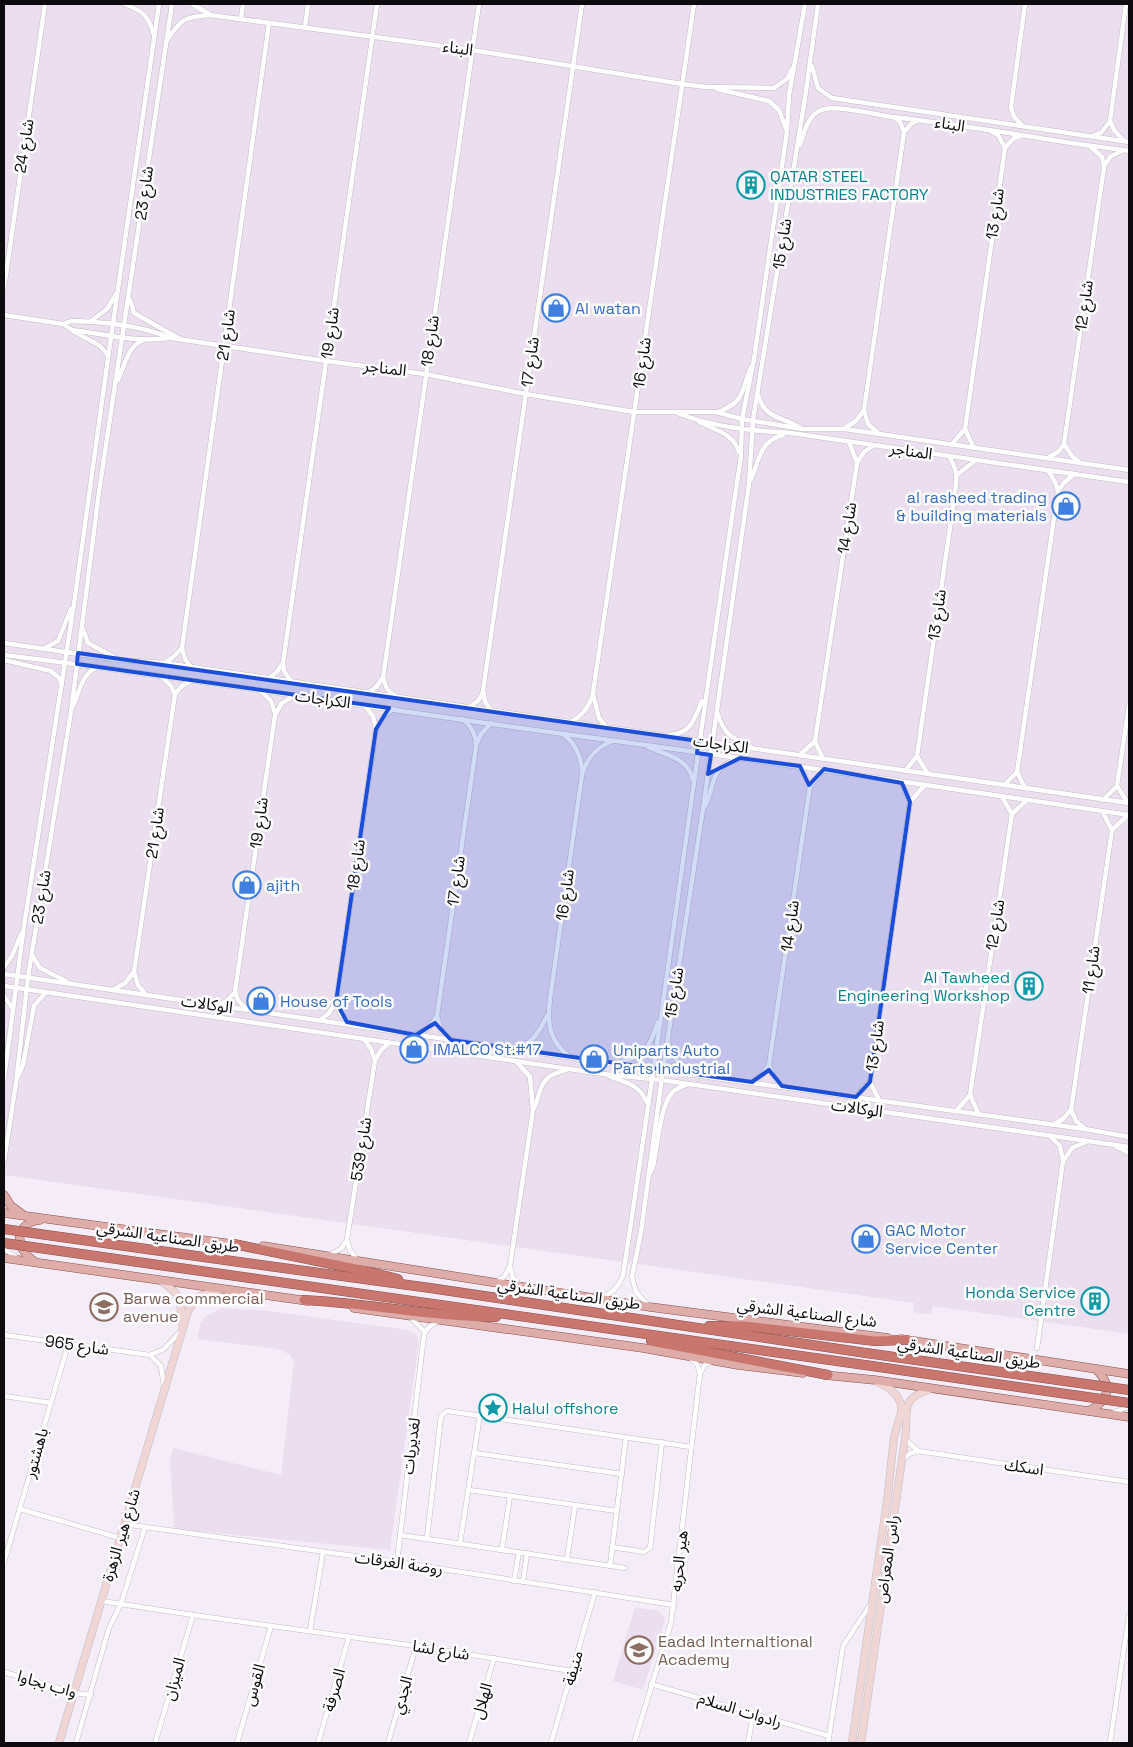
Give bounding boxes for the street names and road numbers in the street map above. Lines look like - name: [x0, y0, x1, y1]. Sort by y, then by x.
- street label: البناء: [442, 36, 474, 60]
- street label: البناء: [933, 111, 967, 137]
- street label: شارع 24: [9, 117, 41, 175]
- street label: شارع 23: [130, 165, 160, 222]
- street label: شارع 13: [981, 187, 1011, 241]
- street label: شارع 15: [768, 217, 798, 271]
- street label: شارع 12: [1070, 279, 1100, 333]
- street label: شارع 19: [316, 306, 346, 360]
- street label: شارع 21: [212, 308, 242, 362]
- street label: شارع 18: [416, 314, 446, 368]
- street label: شارع 17: [516, 335, 546, 389]
- street label: شارع 16: [628, 336, 658, 390]
- street label: المناجر: [361, 355, 408, 381]
- street label: المناجر: [887, 437, 934, 464]
- street label: شارع 14: [833, 501, 863, 556]
- street label: شارع 13: [923, 588, 953, 642]
- street label: الكراجات: [294, 685, 352, 713]
- street label: الكراجات: [692, 730, 750, 758]
- street label: شارع 19: [245, 796, 275, 850]
- street label: شارع 21: [141, 806, 171, 860]
- street label: شارع 18: [342, 838, 372, 892]
- street label: شارع 17: [442, 854, 472, 908]
- street label: شارع 23: [26, 868, 58, 926]
- street label: شارع 16: [551, 868, 581, 922]
- street label: شارع 12: [981, 898, 1011, 952]
- street label: شارع 14: [776, 899, 806, 953]
- street label: شارع 11: [1077, 944, 1107, 996]
- street label: شارع 15: [660, 966, 690, 1020]
- street label: الوكالات: [180, 990, 234, 1018]
- street label: شارع 13: [861, 1019, 891, 1073]
- street label: الوكالات: [830, 1094, 884, 1122]
- street label: شارع 539: [346, 1116, 378, 1183]
- street label: طريق الصناعية الشرقي: [95, 1217, 241, 1259]
- street label: طريق الصناعية الشرقي: [496, 1274, 642, 1316]
- street label: شارع الصناعية الشرقي: [736, 1294, 878, 1334]
- street label: شارع 965: [43, 1330, 110, 1362]
- street label: طريق الصناعية الشرقي: [896, 1333, 1042, 1375]
- street label: لغديريات: [397, 1416, 425, 1476]
- street label: باهشتور: [19, 1426, 53, 1481]
- street label: اسكك: [1003, 1454, 1045, 1480]
- street label: شارع هير الزهرة: [97, 1486, 147, 1585]
- street label: راس المعراض: [870, 1514, 904, 1604]
- street label: هير الحربه: [665, 1529, 693, 1593]
- street label: روضة الغرقات: [353, 1546, 445, 1580]
- street label: شارع لشا: [411, 1635, 471, 1667]
- street label: منيفة: [558, 1648, 588, 1688]
- street label: الميزان: [158, 1655, 190, 1703]
- street label: القوس: [238, 1662, 270, 1708]
- street label: واب بجاوا: [15, 1665, 79, 1703]
- street label: الصرفة: [318, 1666, 350, 1714]
- street label: الجدي: [387, 1673, 419, 1717]
- street label: الهلال: [467, 1680, 497, 1722]
- street label: رادوات السلام: [695, 1687, 785, 1735]

